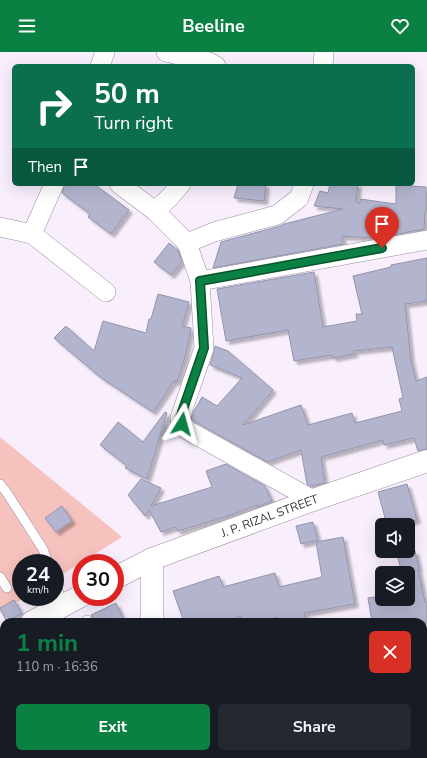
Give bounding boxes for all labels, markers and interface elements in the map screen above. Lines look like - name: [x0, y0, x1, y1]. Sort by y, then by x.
- text: Beeline: [182, 14, 245, 38]
- icon: menu: [16, 15, 38, 37]
- icon: heart: [389, 15, 411, 37]
- text: 50 m: [94, 75, 160, 113]
- icon: right: [28, 80, 80, 132]
- text: Turn right: [94, 111, 173, 135]
- icon: arrive: [70, 156, 92, 178]
- text: Then: [28, 157, 62, 177]
- pin: [365, 207, 399, 248]
- icon: arrive: [371, 213, 393, 235]
- position arrow: [161, 403, 203, 445]
- street label: J. P. RIZAL STREET: [218, 491, 321, 541]
- map controls: [375, 518, 415, 606]
- button: sound: [375, 518, 415, 558]
- speed limit sign: 30: [72, 554, 124, 606]
- text: 24: [26, 561, 50, 588]
- button: layers: [375, 566, 415, 606]
- text: km/h: [27, 583, 49, 597]
- text: 1 min: [16, 627, 78, 659]
- button: close: [369, 631, 411, 673]
- text: 110 m · 16:36: [16, 658, 98, 676]
- button: Exit: [16, 704, 210, 750]
- button: Share: [218, 704, 411, 750]

